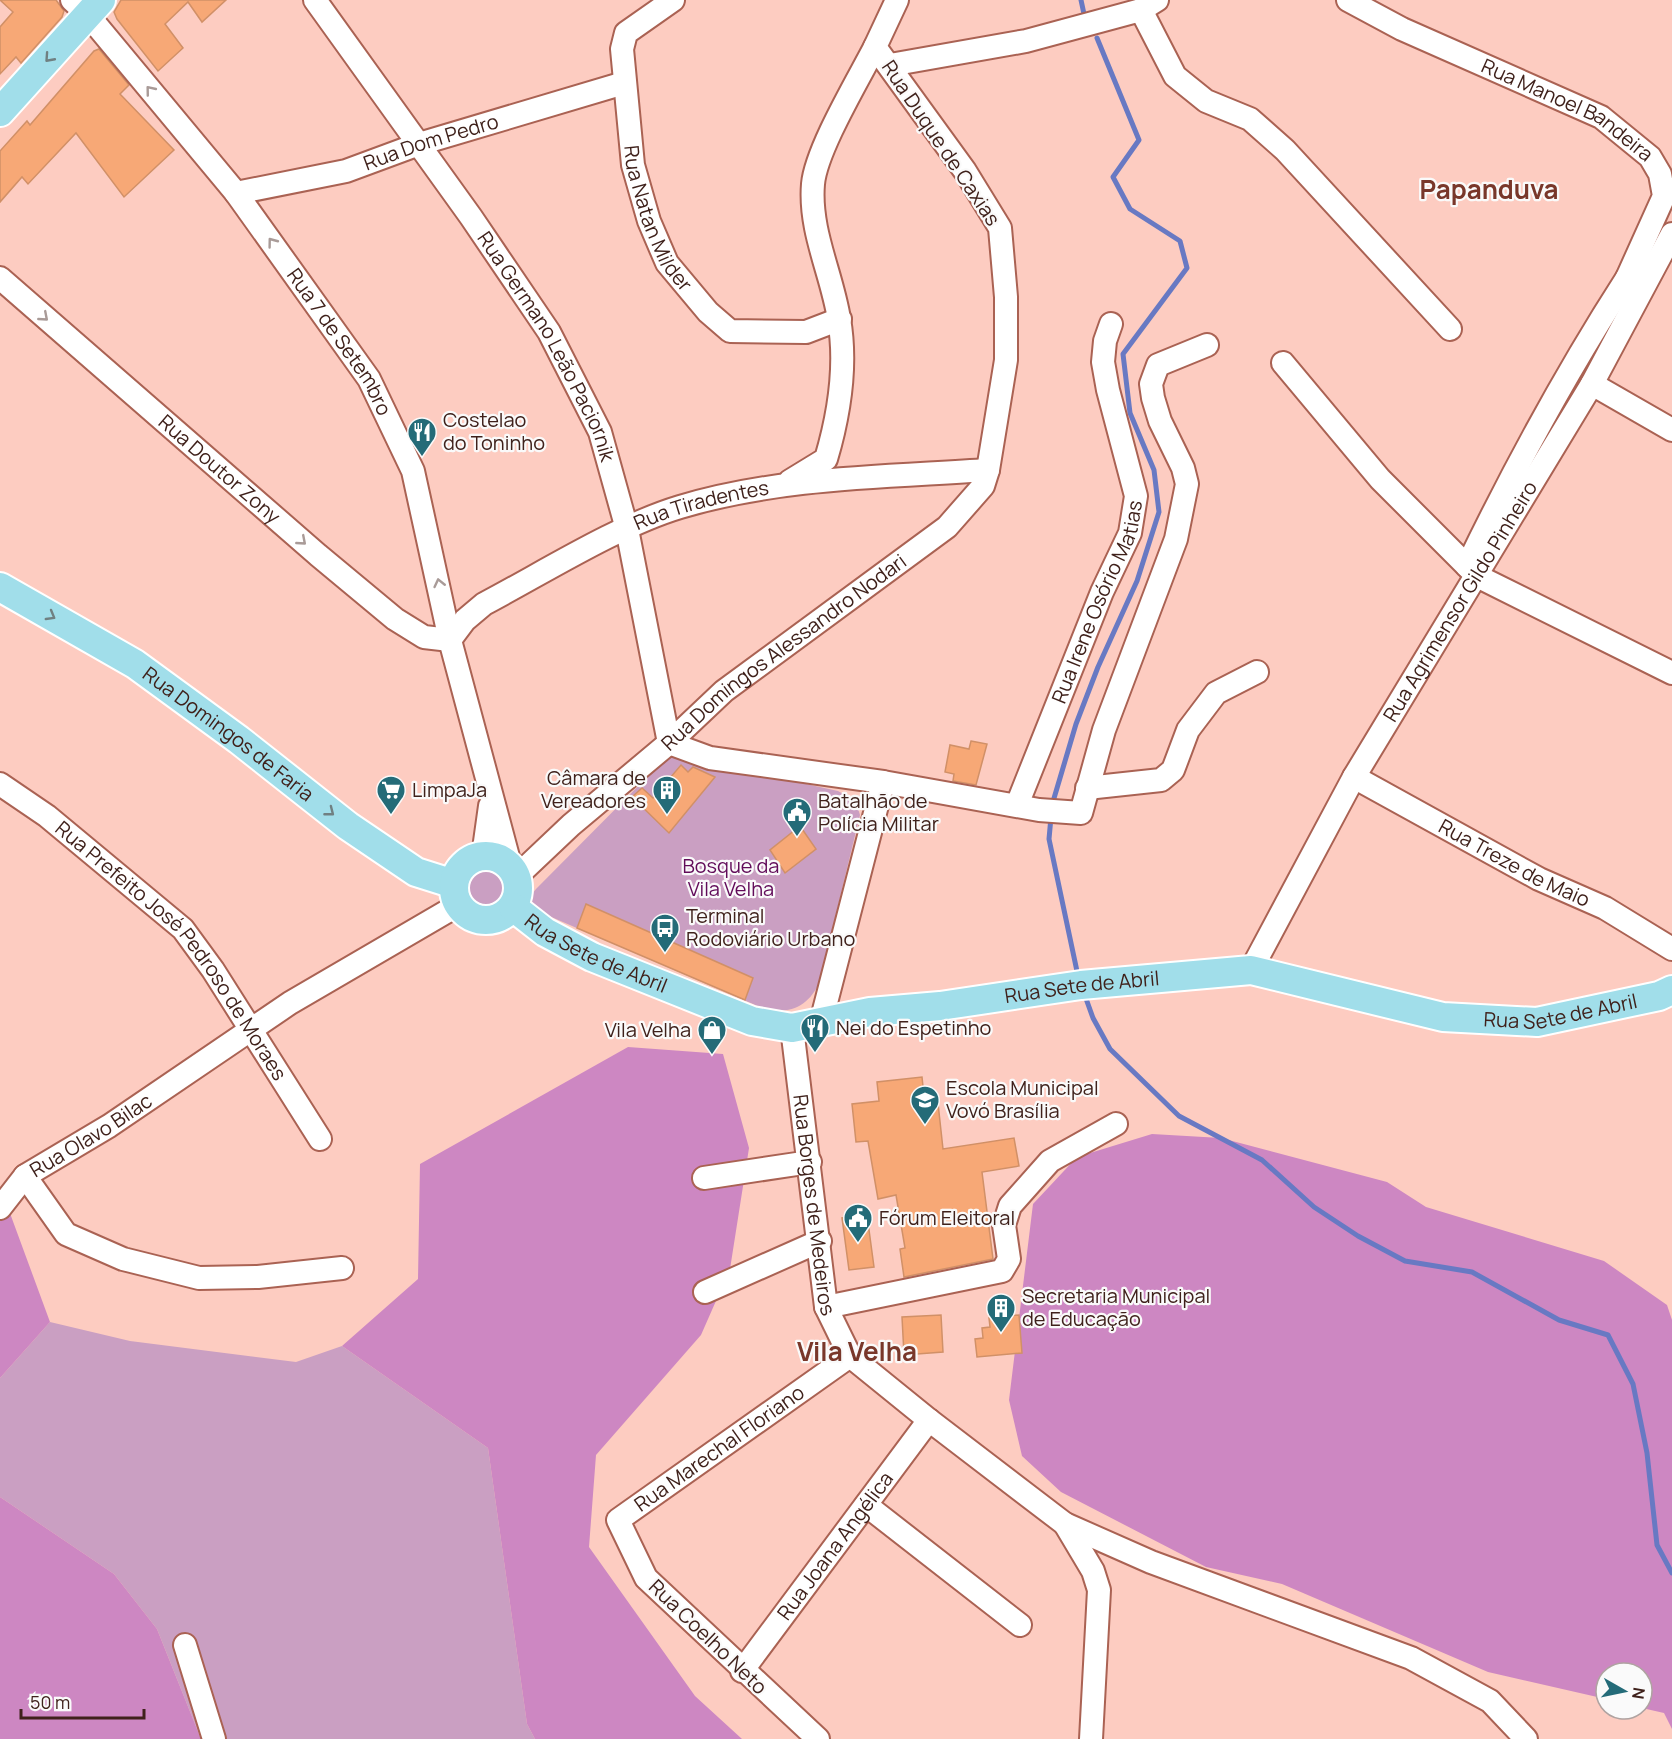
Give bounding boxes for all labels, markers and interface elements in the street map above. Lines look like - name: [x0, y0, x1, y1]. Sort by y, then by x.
- one-way arrow: [45, 51, 56, 62]
- street label: Rua Manoel Bandeira: [1477, 52, 1659, 167]
- street label: Rua Duque de Caxias: [876, 55, 1007, 231]
- one-way arrow: [147, 86, 158, 97]
- street label: Rua Dom Pedro: [360, 107, 502, 176]
- street label: Rua Natan Milder: [618, 144, 699, 297]
- district label: Papanduva: [1419, 171, 1559, 207]
- street label: Rua Germano Leão Paciornik: [472, 226, 622, 465]
- one-way arrow: [269, 238, 280, 249]
- street label: Rua 7 de Setembro: [281, 263, 398, 420]
- one-way arrow: [37, 310, 48, 321]
- place label: Costelao do Toninho: [443, 406, 545, 456]
- street label: Rua Doutor Zony: [153, 408, 287, 530]
- restaurant icon: Costelao do Toninho: [406, 416, 438, 458]
- street label: Rua Tiradentes: [629, 474, 771, 536]
- street label: Rua Agrimensor Gildo Pinheiro: [1377, 476, 1543, 727]
- street label: Rua Irene Osório Matias: [1045, 498, 1148, 707]
- one-way arrow: [295, 534, 306, 545]
- street label: Rua Domingos Alessandro Nodari: [655, 547, 911, 756]
- one-way arrow: [433, 578, 446, 588]
- one-way arrow: [45, 608, 55, 620]
- street label: Rua Domingos de Faria: [138, 660, 320, 807]
- place label: Câmara de Vereadores: [541, 764, 646, 814]
- supermarket icon: LimpaJa: [375, 774, 407, 816]
- building icon: Câmara de Vereadores: [651, 774, 683, 816]
- place label: LimpaJa: [412, 776, 487, 803]
- place label: Batalhão de Polícia Militar: [818, 787, 939, 837]
- public building icon: Batalhão de Polícia Militar: [781, 796, 813, 838]
- one-way arrow: [324, 804, 335, 815]
- street label: Rua Treze de Maio: [1434, 812, 1594, 913]
- street label: Rua Prefeito José Pedroso de Moraes: [50, 815, 293, 1085]
- park label: Bosque da Vila Velha: [683, 852, 779, 902]
- place label: Terminal Rodoviário Urbano: [686, 902, 855, 952]
- street label: Rua Sete de Abril: [519, 907, 671, 999]
- bus stop icon: Terminal Rodoviário Urbano: [649, 912, 681, 954]
- street label: Rua Sete de Abril: [1003, 964, 1160, 1009]
- street label: Rua Sete de Abril: [1483, 987, 1640, 1035]
- restaurant icon: Nei do Espetinho: [799, 1012, 831, 1054]
- shop icon: Vila Velha: [696, 1014, 728, 1056]
- place label: Nei do Espetinho: [836, 1014, 992, 1041]
- place label: Vila Velha: [605, 1016, 691, 1043]
- place label: Escola Municipal Vovó Brasília: [946, 1074, 1099, 1124]
- school or university icon: Escola Municipal Vovó Brasília: [909, 1084, 941, 1126]
- street label: Rua Olavo Bilac: [25, 1087, 157, 1183]
- street label: Rua Borges de Medeiros: [787, 1093, 842, 1320]
- public building icon: Fórum Eleitoral: [842, 1202, 874, 1244]
- place label: Fórum Eleitoral: [879, 1204, 1015, 1231]
- place label: Secretaria Municipal de Educação: [1022, 1282, 1210, 1332]
- building icon: Secretaria Municipal de Educação: [985, 1292, 1017, 1334]
- district label: Vila Velha: [797, 1333, 917, 1369]
- street label: Rua Marechal Floriano: [629, 1379, 810, 1517]
- street label: Rua Joana Angélica: [771, 1466, 899, 1625]
- street label: Rua Coelho Neto: [643, 1573, 773, 1700]
- north arrow: [1594, 1661, 1654, 1721]
- scale bar: [21, 1682, 144, 1720]
- text: N: [1627, 1686, 1651, 1701]
- text: 50 m: [30, 1690, 70, 1714]

